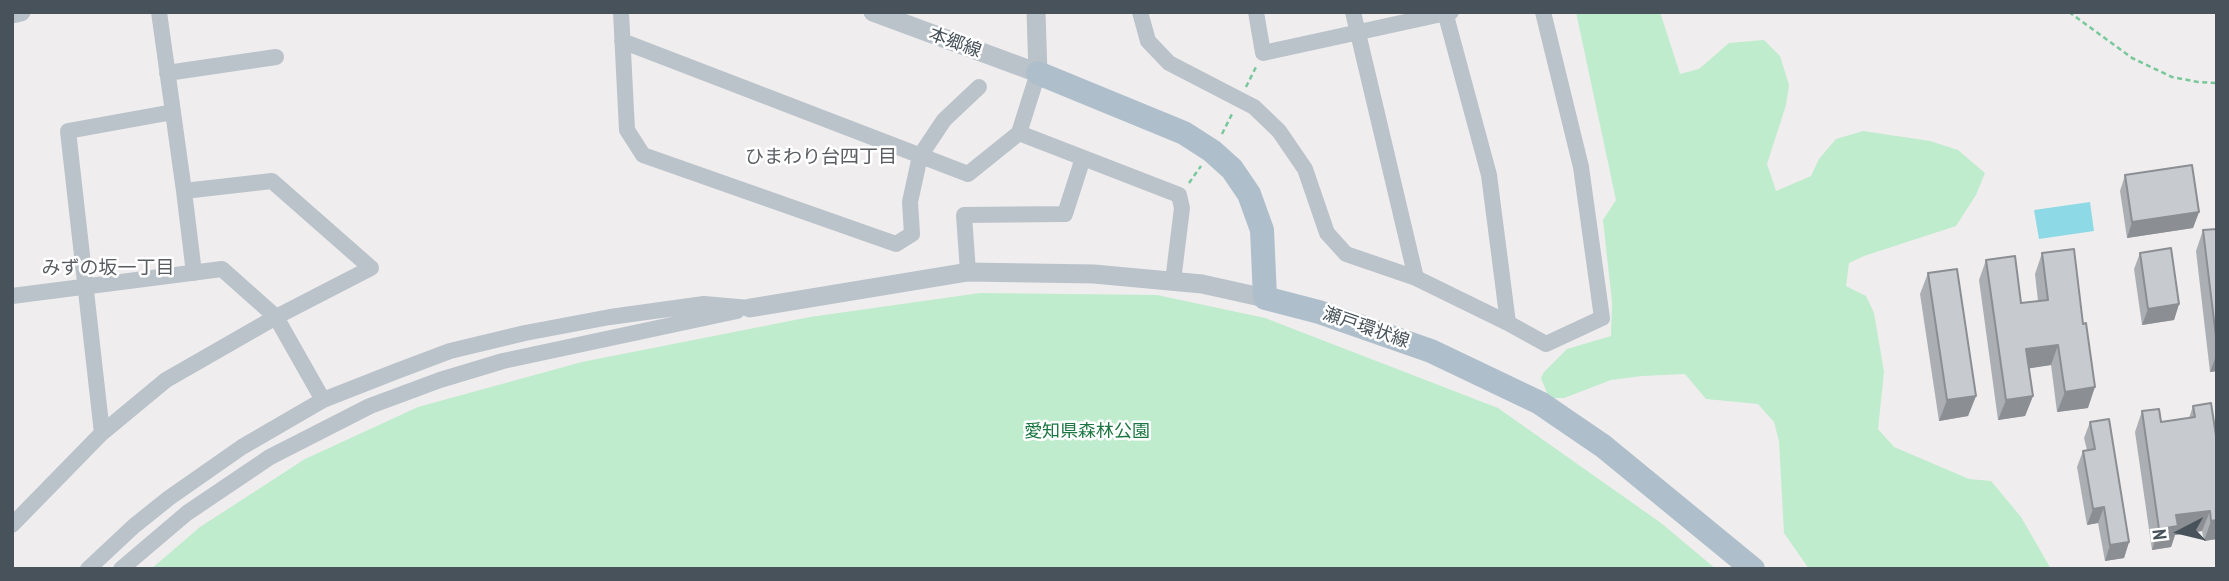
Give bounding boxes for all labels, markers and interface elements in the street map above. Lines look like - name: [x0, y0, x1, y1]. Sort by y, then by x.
- street label: 本郷線: [926, 24, 984, 62]
- district label: ひまわり台四丁目: [745, 147, 897, 169]
- district label: みずの坂一丁目: [42, 258, 174, 280]
- street label: 瀬戸環状線: [1320, 303, 1412, 353]
- park label: 愛知県森林公園: [1024, 421, 1150, 443]
- north arrow: [2145, 497, 2215, 567]
- text: N: [2147, 528, 2172, 541]

